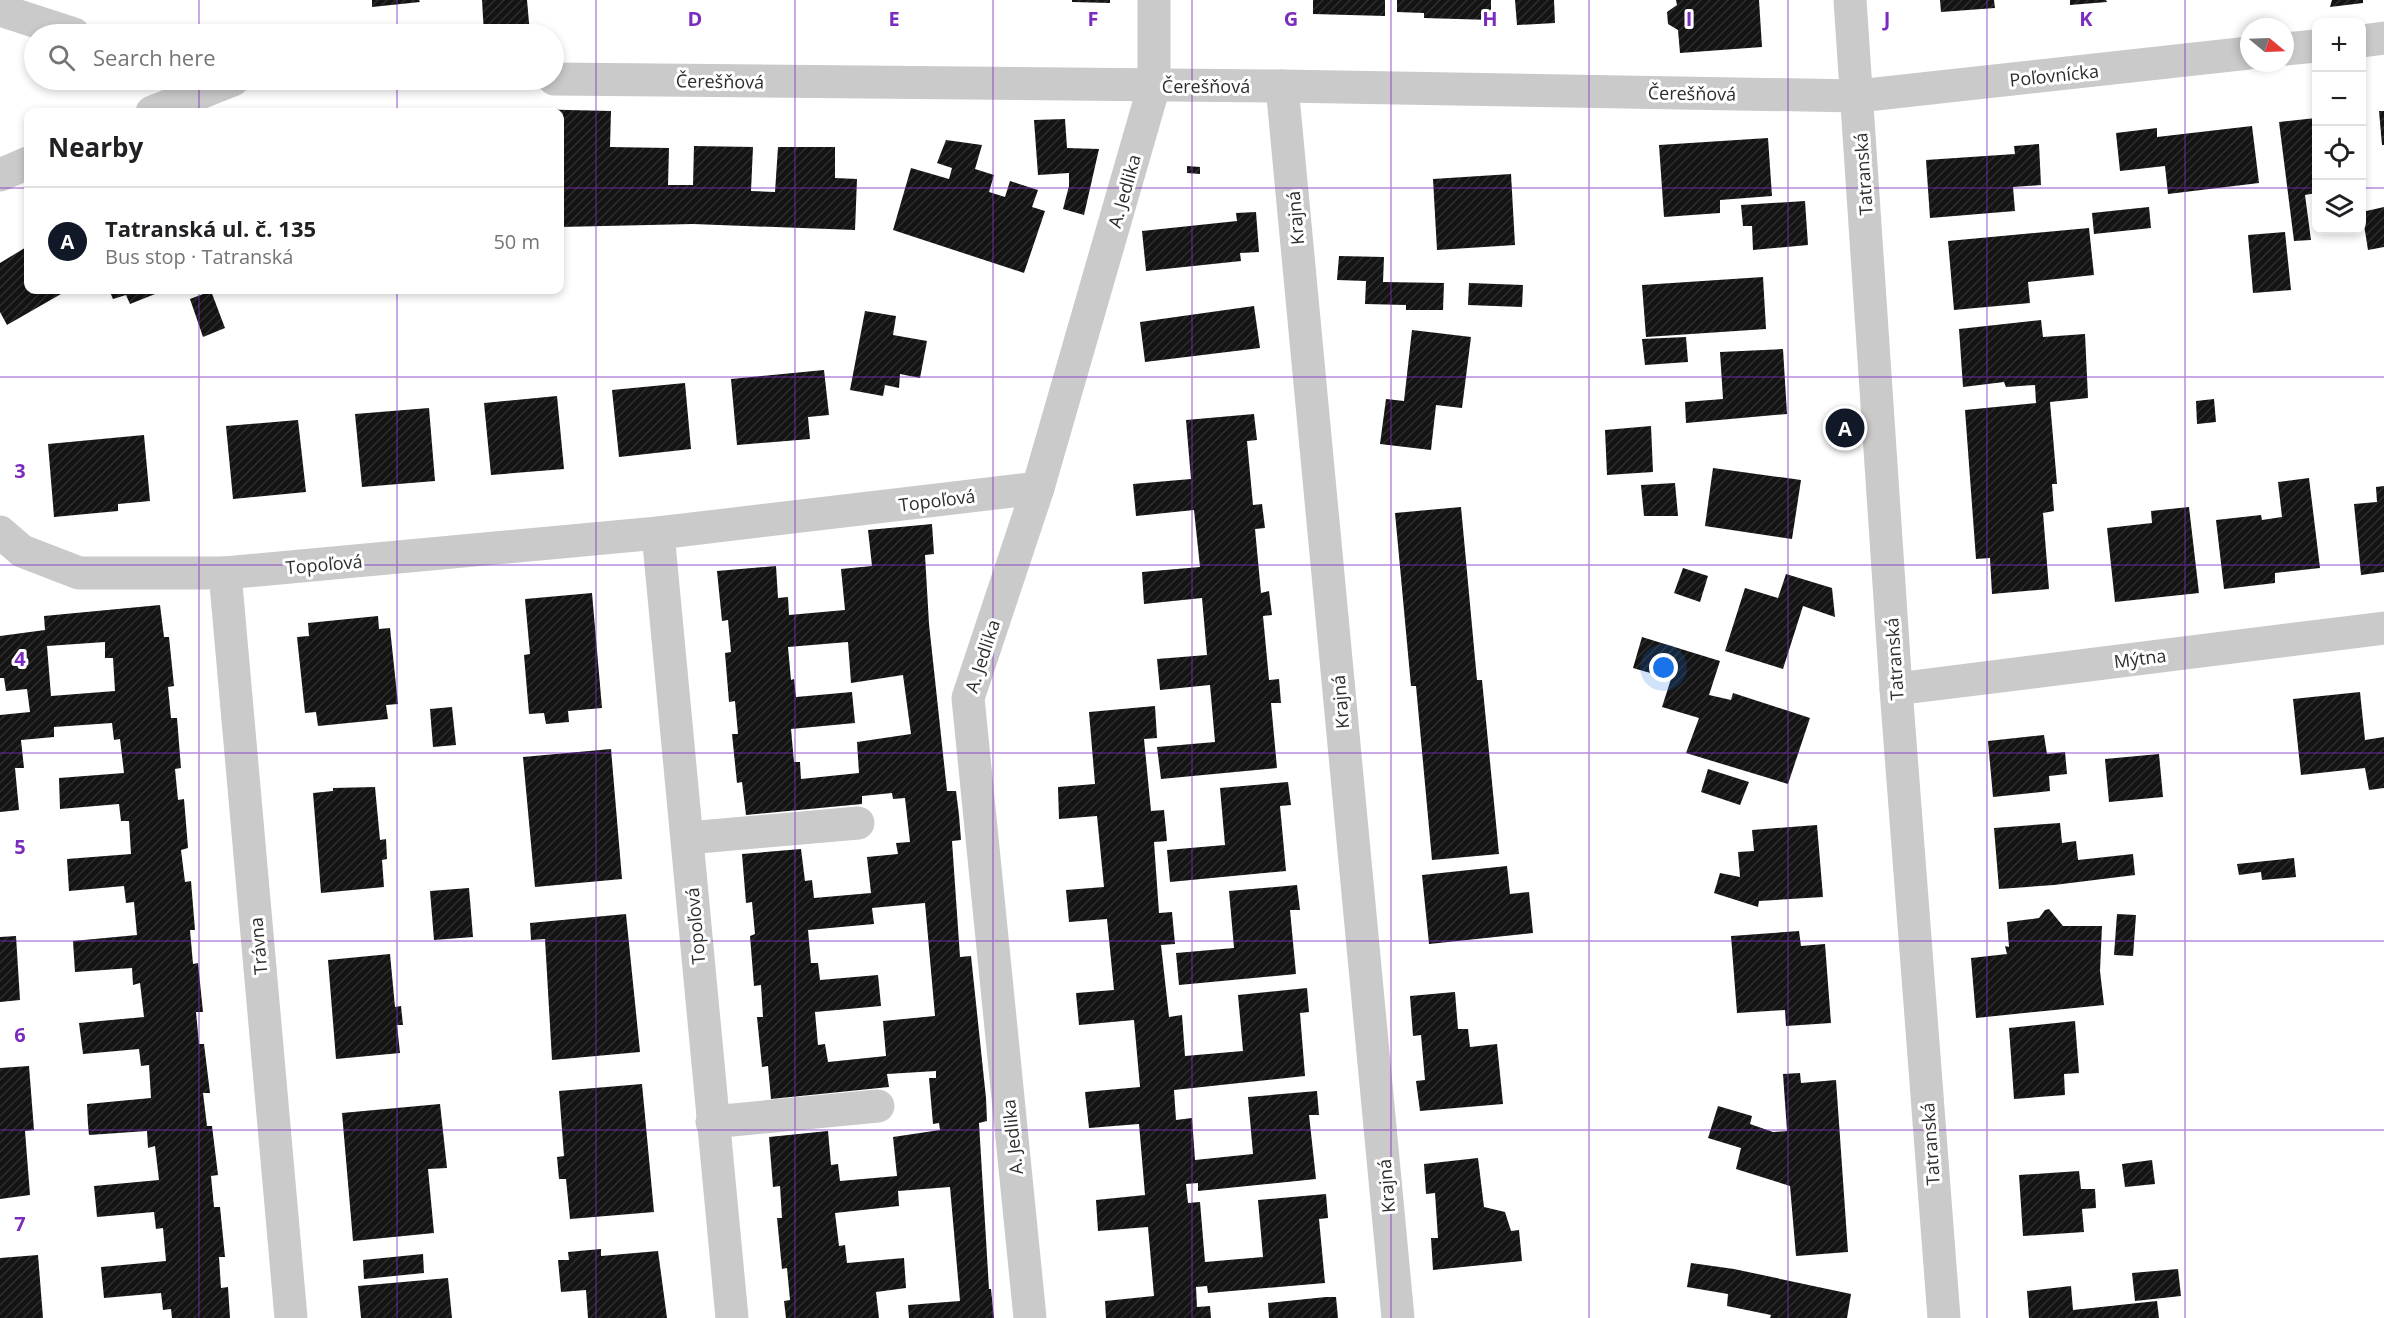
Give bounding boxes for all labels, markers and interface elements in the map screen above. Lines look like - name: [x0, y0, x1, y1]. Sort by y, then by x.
- text: D: [688, 5, 702, 32]
- text: E: [888, 5, 900, 32]
- text: F: [1088, 5, 1098, 32]
- text: G: [1284, 5, 1298, 32]
- text: H: [1482, 5, 1498, 32]
- text: I: [1686, 5, 1692, 32]
- text: J: [1882, 5, 1890, 32]
- text: K: [2079, 5, 2093, 32]
- north arrow: [2240, 18, 2294, 72]
- map controls: [2312, 18, 2366, 234]
- button: +: [2312, 18, 2366, 72]
- search box: [24, 24, 564, 90]
- icon: search: [45, 41, 78, 74]
- text: Search here: [93, 42, 216, 72]
- street label: Poľovnícka: [2008, 58, 2100, 92]
- street label: Čerešňová: [676, 68, 764, 94]
- button: −: [2312, 72, 2366, 126]
- street label: Čerešňová: [1162, 74, 1250, 98]
- street label: Čerešňová: [1648, 80, 1736, 106]
- button: locate: [2312, 126, 2366, 180]
- text: Nearby: [48, 129, 143, 165]
- street label: Tatranská: [1848, 132, 1878, 216]
- street label: A. Jedlika: [1102, 152, 1146, 230]
- button: layers: [2312, 180, 2366, 234]
- street label: Krajná: [1281, 190, 1309, 246]
- text: Tatranská ul. č. 135: [105, 213, 316, 243]
- text: A: [61, 228, 74, 255]
- text: 50 m: [493, 228, 540, 255]
- text: Bus stop · Tatranská: [105, 243, 293, 270]
- pin: A: [1826, 406, 1864, 450]
- text: 3: [14, 457, 26, 484]
- street label: Topoľová: [897, 483, 977, 517]
- street label: Topoľová: [285, 549, 363, 579]
- street label: A. Jedlika: [959, 616, 1005, 696]
- street label: Tatranská: [1879, 617, 1909, 701]
- street label: Mýtna: [2112, 643, 2168, 673]
- text: 4: [14, 645, 26, 672]
- your location: [1649, 653, 1678, 682]
- street label: Krajná: [1326, 674, 1354, 730]
- text: 5: [14, 833, 26, 860]
- street label: Topoľová: [680, 887, 710, 965]
- street label: Trávna: [244, 916, 272, 976]
- text: 6: [14, 1021, 26, 1048]
- street label: A. Jedlika: [996, 1098, 1028, 1176]
- street label: Tatranská: [1915, 1102, 1945, 1186]
- street label: Krajná: [1372, 1158, 1400, 1214]
- text: 7: [14, 1210, 26, 1237]

